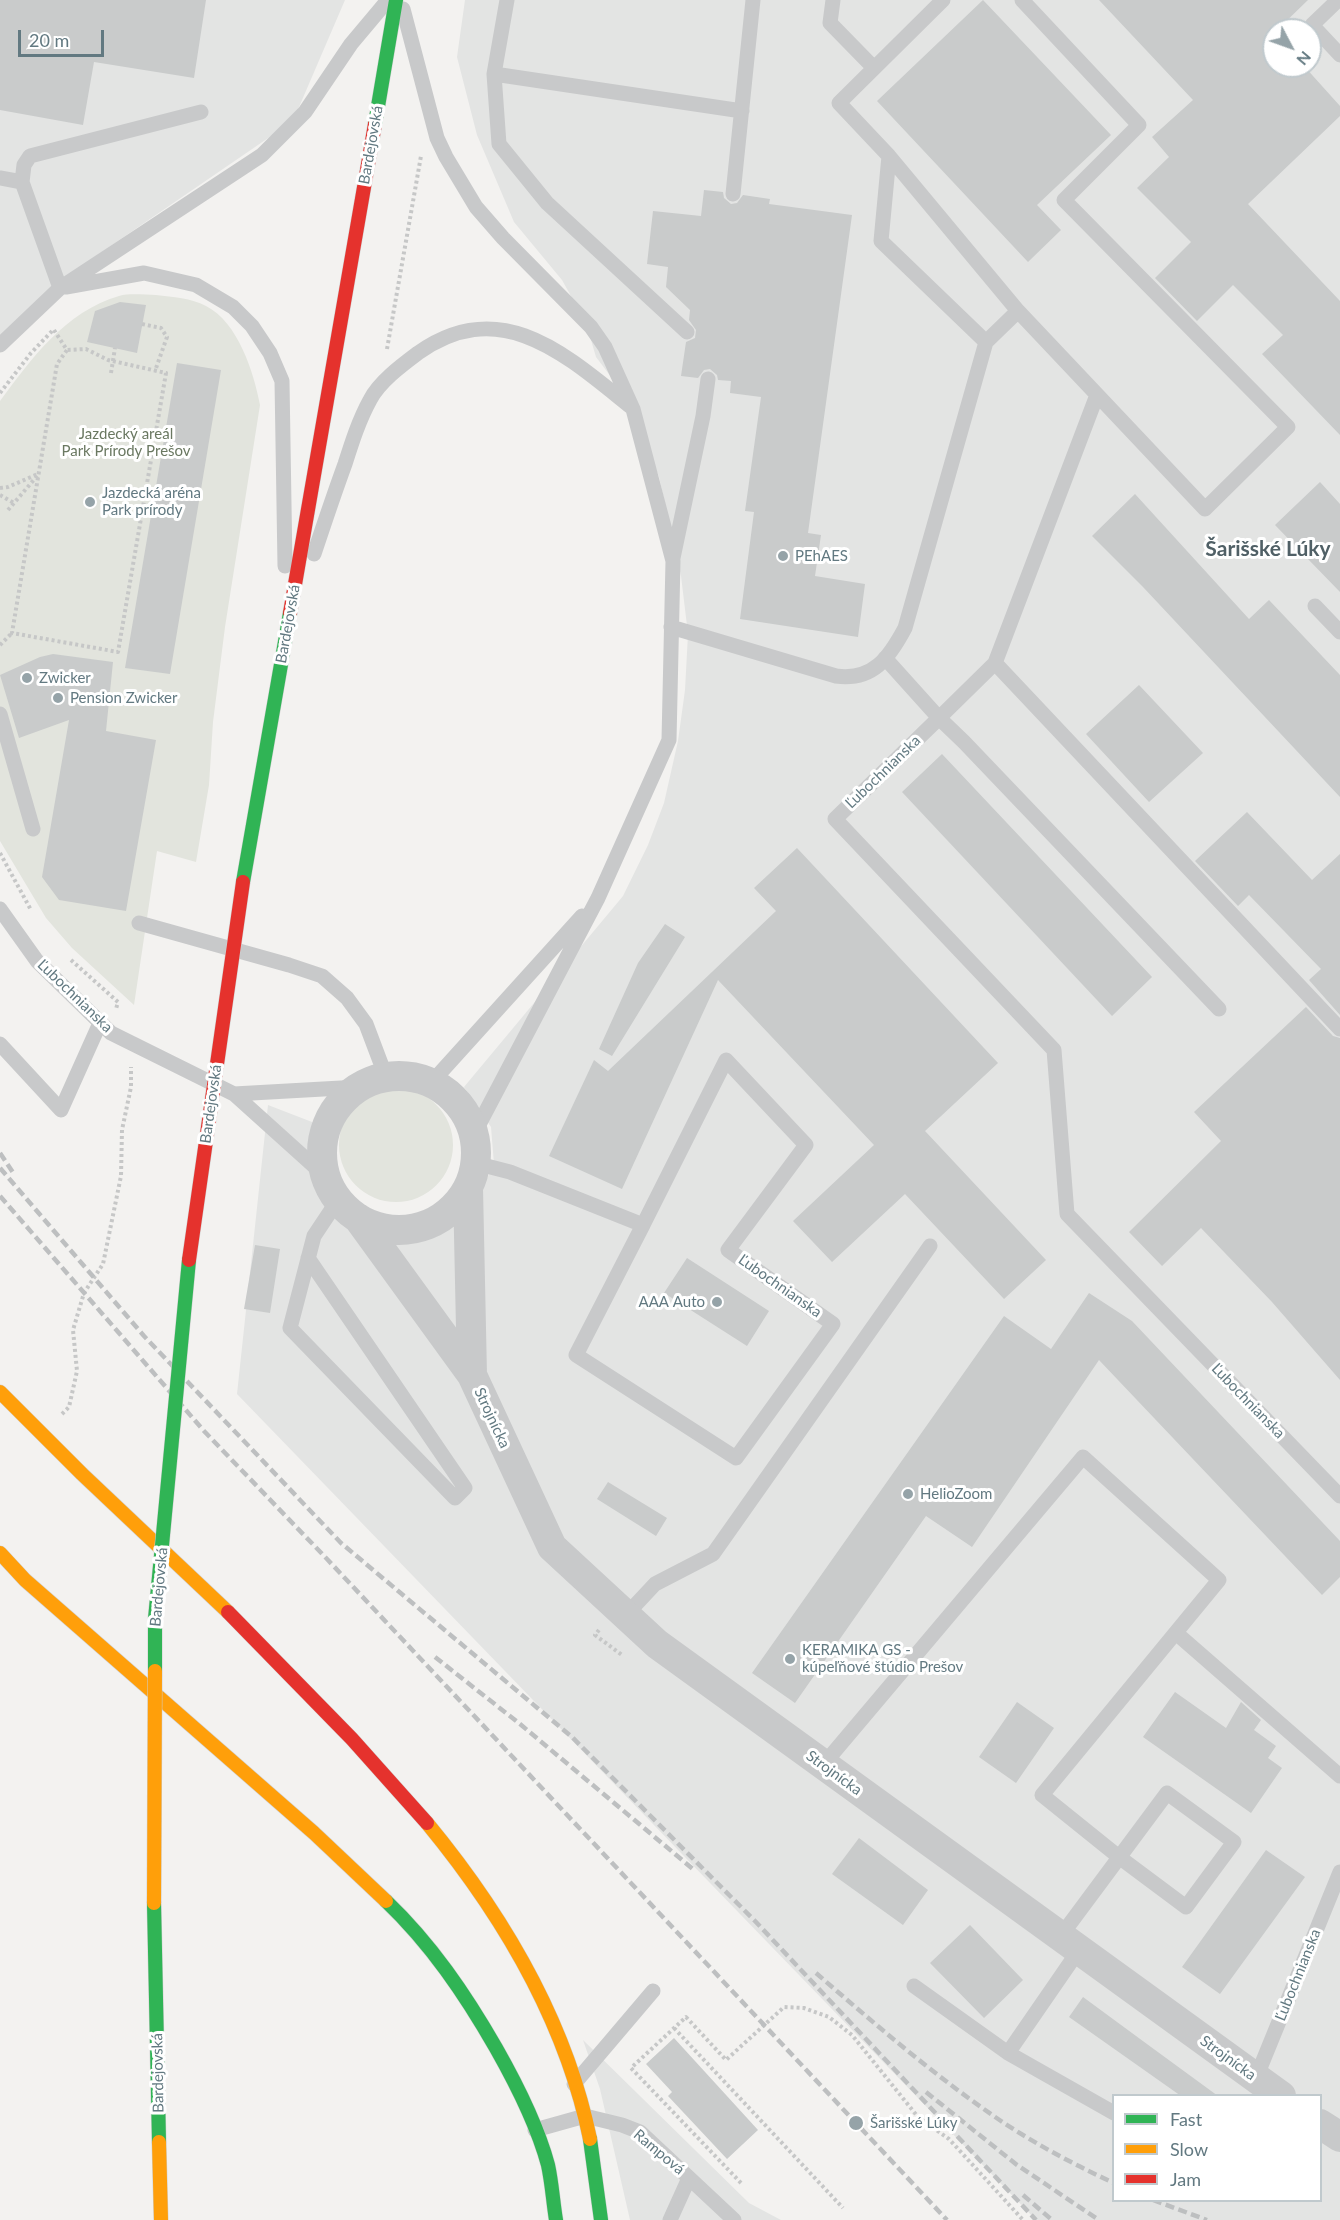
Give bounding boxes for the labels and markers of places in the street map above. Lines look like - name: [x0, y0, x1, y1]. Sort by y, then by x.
- place label: Jazdecká aréna Park prírody: [102, 484, 201, 519]
- marker: Jazdecká aréna Park prírody: [83, 495, 97, 509]
- place label: PEhAES: [795, 547, 848, 565]
- marker: PEhAES: [776, 549, 790, 563]
- place label: Zwicker: [39, 669, 91, 687]
- marker: Zwicker: [20, 671, 34, 685]
- place label: Pension Zwicker: [70, 689, 177, 707]
- marker: Pension Zwicker: [51, 691, 65, 705]
- place label: AAA Auto: [639, 1293, 705, 1311]
- marker: AAA Auto: [710, 1295, 724, 1309]
- place label: HelioZoom: [920, 1485, 992, 1503]
- marker: HelioZoom: [901, 1487, 915, 1501]
- place label: KERAMIKA GS - kúpeľňové štúdio Prešov: [802, 1641, 963, 1676]
- marker: KERAMIKA GS - kúpeľňové štúdio Prešov: [783, 1652, 797, 1666]
- marker: Šarišské Lúky: [847, 2114, 865, 2132]
- place label: Šarišské Lúky: [870, 2114, 957, 2132]

